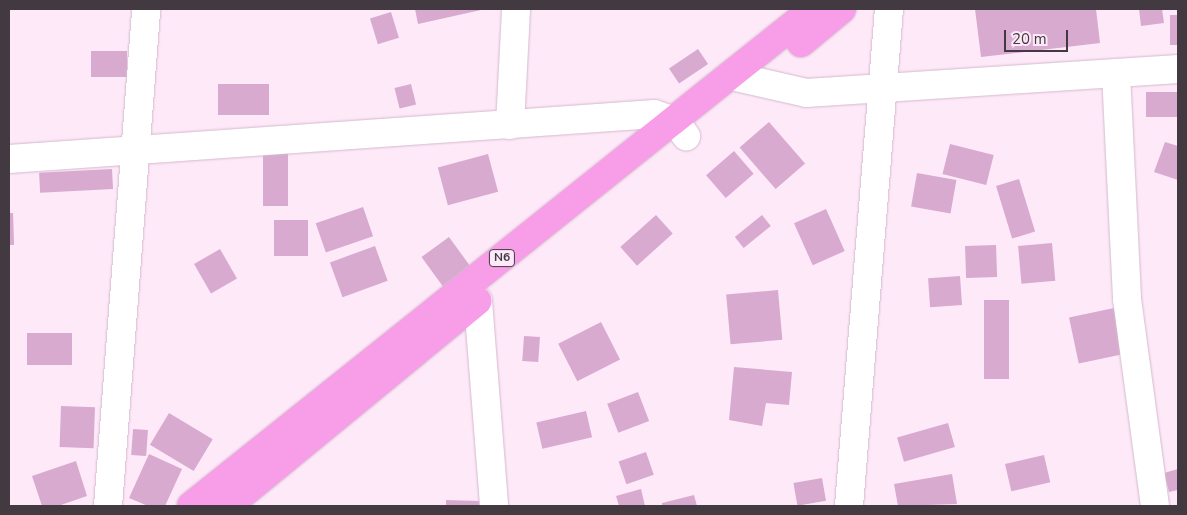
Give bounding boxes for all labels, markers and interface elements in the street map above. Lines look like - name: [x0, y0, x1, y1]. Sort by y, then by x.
- scale bar: [1007, 20, 1071, 52]
- text: 20 m: [1012, 29, 1047, 49]
- road number: N6: [488, 248, 516, 268]

